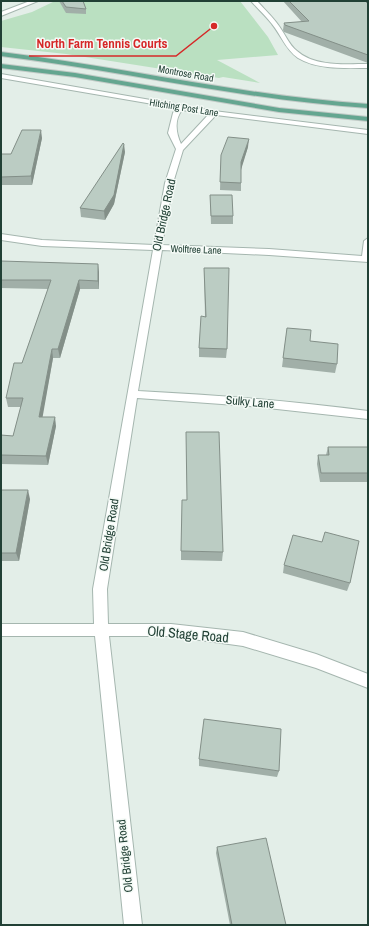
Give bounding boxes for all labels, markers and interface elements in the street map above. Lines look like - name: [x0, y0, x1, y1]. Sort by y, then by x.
- callout: North Farm Tennis Courts: [29, 31, 176, 56]
- text: North Farm Tennis Courts: [37, 35, 167, 52]
- street label: Montrose Road: [157, 62, 215, 85]
- street label: Hitching Post Lane: [148, 96, 220, 119]
- street label: Old Bridge Road: [149, 177, 179, 253]
- street label: Wolftree Lane: [170, 242, 222, 257]
- street label: Sulky Lane: [225, 392, 275, 412]
- street label: Old Bridge Road: [95, 498, 123, 572]
- street label: Old Stage Road: [147, 621, 229, 647]
- street label: Old Bridge Road: [113, 819, 137, 893]

